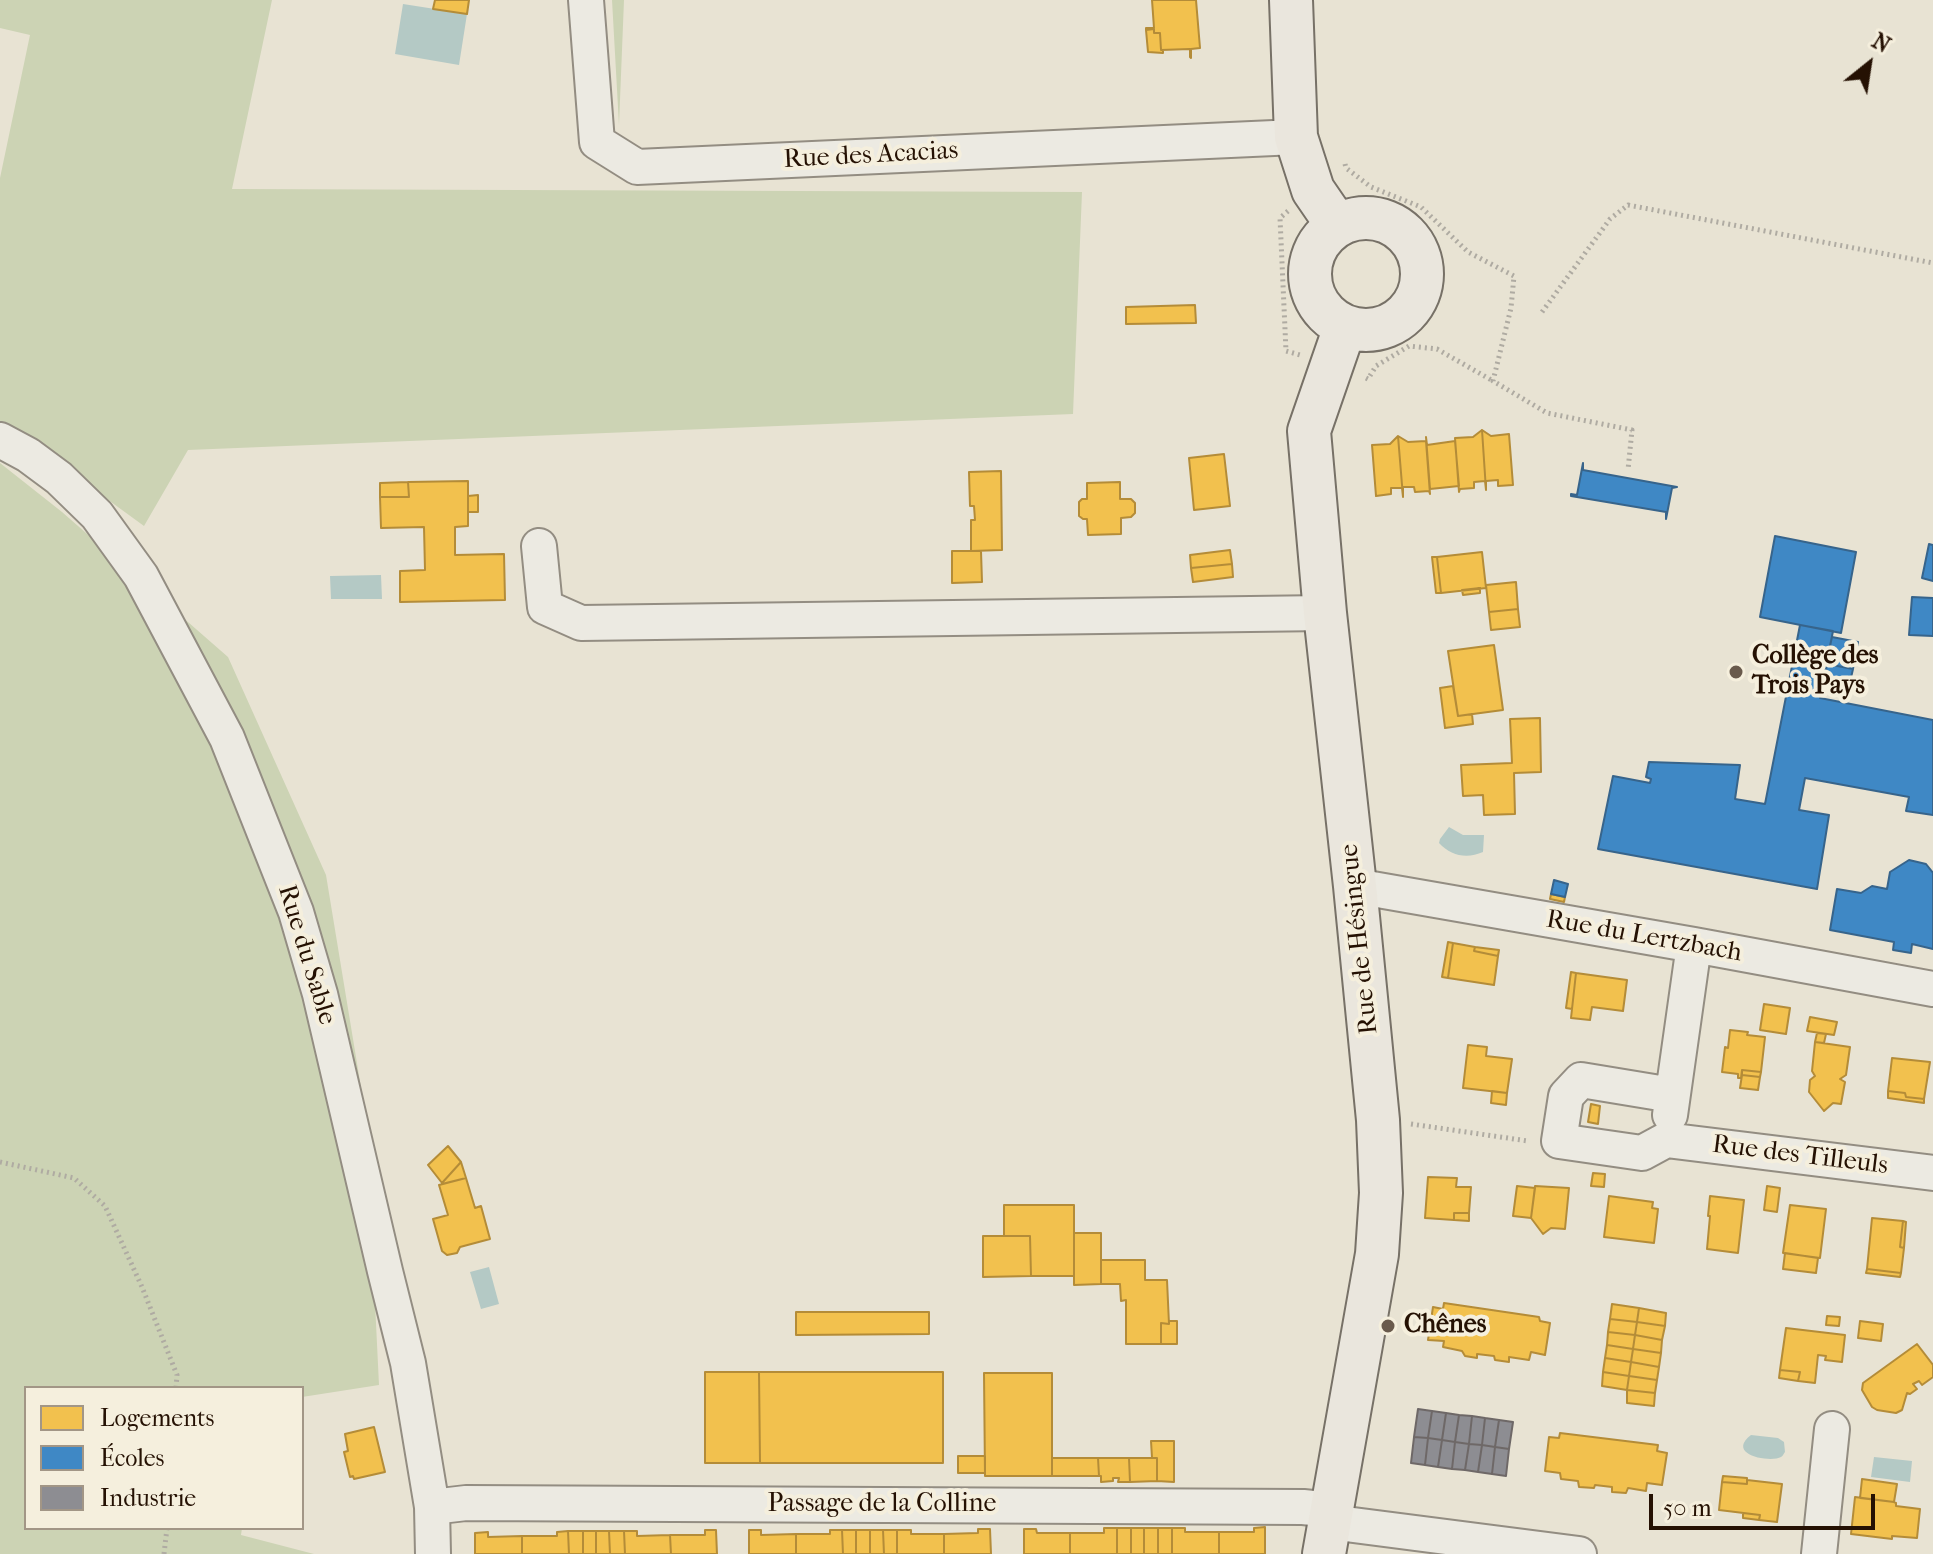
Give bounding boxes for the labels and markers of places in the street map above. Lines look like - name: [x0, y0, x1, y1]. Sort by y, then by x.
- place label: Collège des Trois Pays: [1752, 641, 1878, 702]
- marker: Collège des Trois Pays: [1727, 663, 1745, 681]
- place label: Chênes: [1404, 1310, 1486, 1342]
- marker: Chênes: [1379, 1317, 1397, 1335]

